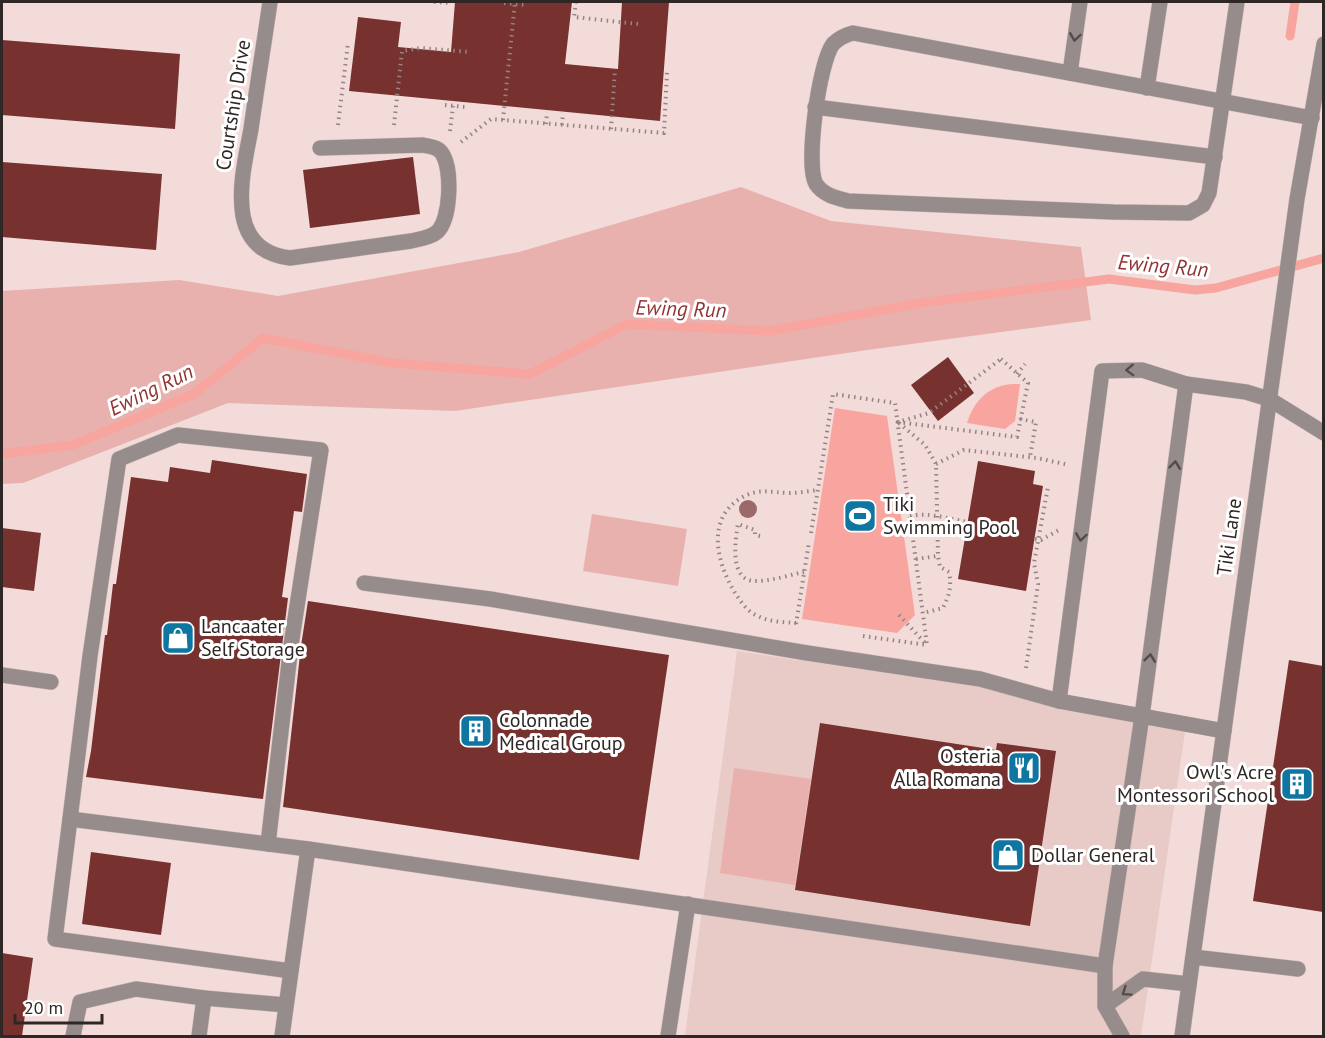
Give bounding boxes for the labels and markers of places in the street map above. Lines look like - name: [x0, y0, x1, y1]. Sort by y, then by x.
- place label: Tiki Swimming Pool: [883, 491, 1016, 540]
- sports icon: Tiki Swimming Pool: [842, 498, 878, 534]
- place label: Lancaater Self Storage: [201, 613, 305, 662]
- shop icon: Lancaater Self Storage: [160, 620, 196, 656]
- place label: Colonnade Medical Group: [499, 707, 623, 756]
- building icon: Colonnade Medical Group: [458, 713, 494, 749]
- place label: Osteria Alla Romana: [894, 743, 1001, 792]
- restaurant icon: Osteria Alla Romana: [1006, 750, 1042, 786]
- place label: Owl's Acre Montessori School: [1117, 759, 1274, 808]
- building icon: Owl's Acre Montessori School: [1279, 766, 1315, 802]
- shop icon: Dollar General: [990, 837, 1026, 873]
- place label: Dollar General: [1031, 842, 1155, 868]

